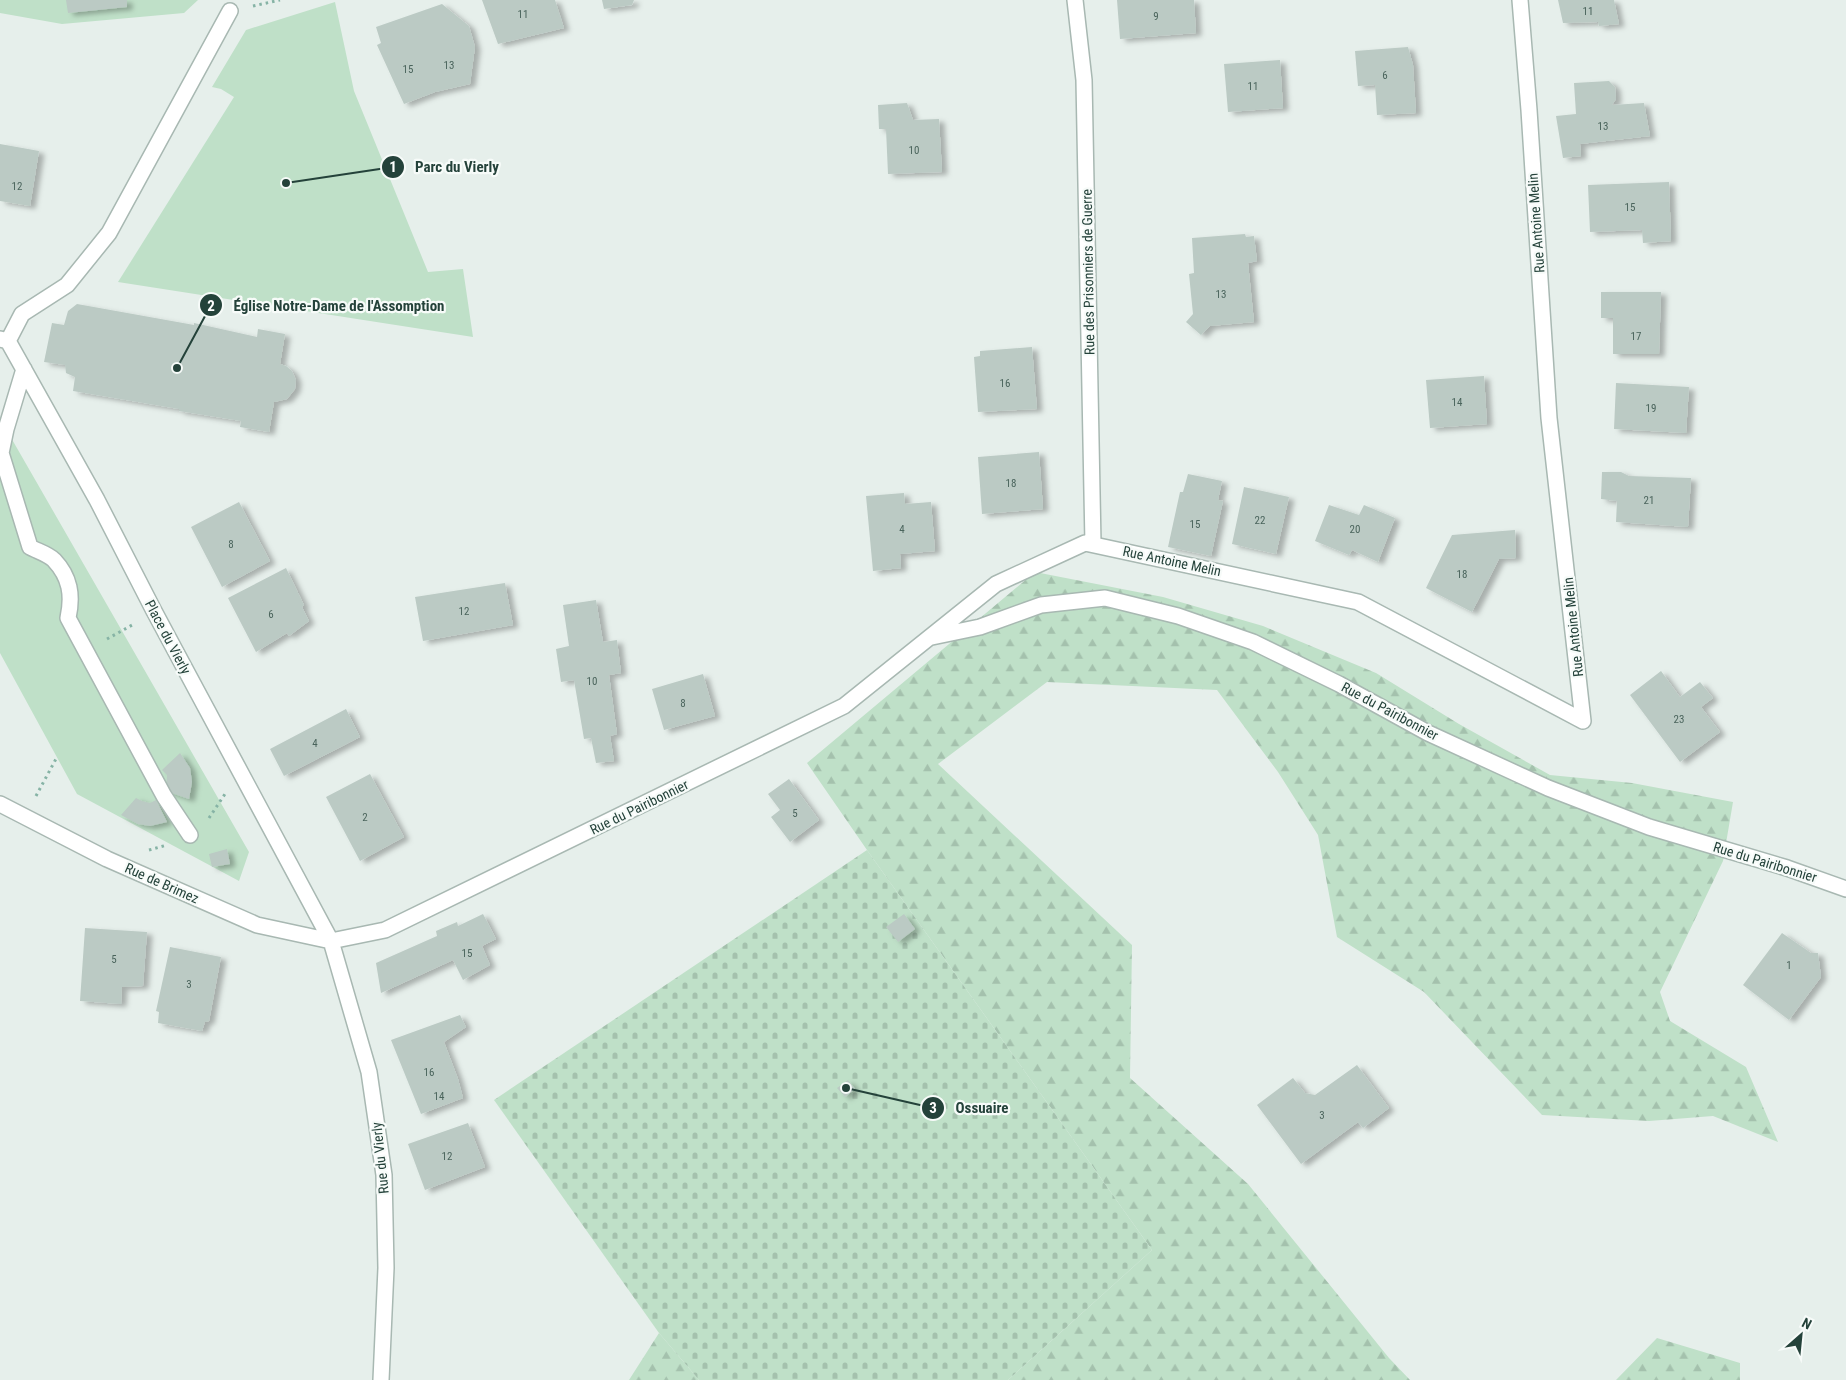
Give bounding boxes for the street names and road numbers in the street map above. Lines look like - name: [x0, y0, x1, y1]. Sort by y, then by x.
- street label: Rue Antoine Melin: [1525, 173, 1547, 273]
- street label: Rue des Prisonniers de Guerre: [1079, 188, 1097, 355]
- street label: Rue Antoine Melin: [1121, 543, 1223, 579]
- street label: Rue Antoine Melin: [1560, 576, 1586, 678]
- street label: Place du Vierly: [142, 597, 194, 677]
- street label: Rue du Pairibonnier: [1339, 679, 1441, 743]
- street label: Rue du Pairibonnier: [587, 776, 691, 838]
- street label: Rue du Pairibonnier: [1711, 839, 1819, 885]
- street label: Rue de Brimez: [123, 860, 201, 906]
- street label: Rue du Vierly: [368, 1121, 392, 1195]

